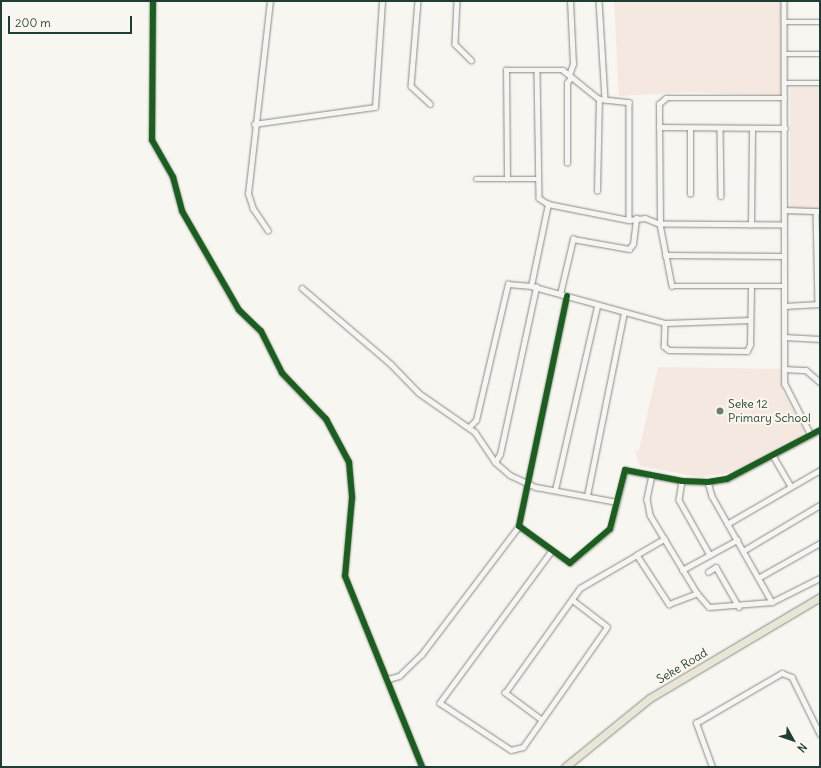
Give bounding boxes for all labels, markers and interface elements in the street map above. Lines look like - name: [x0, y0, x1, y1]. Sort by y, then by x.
- scale bar: [10, 8, 134, 34]
- text: 200 m: [15, 15, 51, 30]
- place label: Seke 12 Primary School: [728, 397, 811, 425]
- marker: Seke 12 Primary School: [715, 406, 725, 416]
- street label: Seke Road: [654, 645, 710, 687]
- north arrow: [773, 720, 813, 760]
- text: N: [794, 740, 810, 755]

